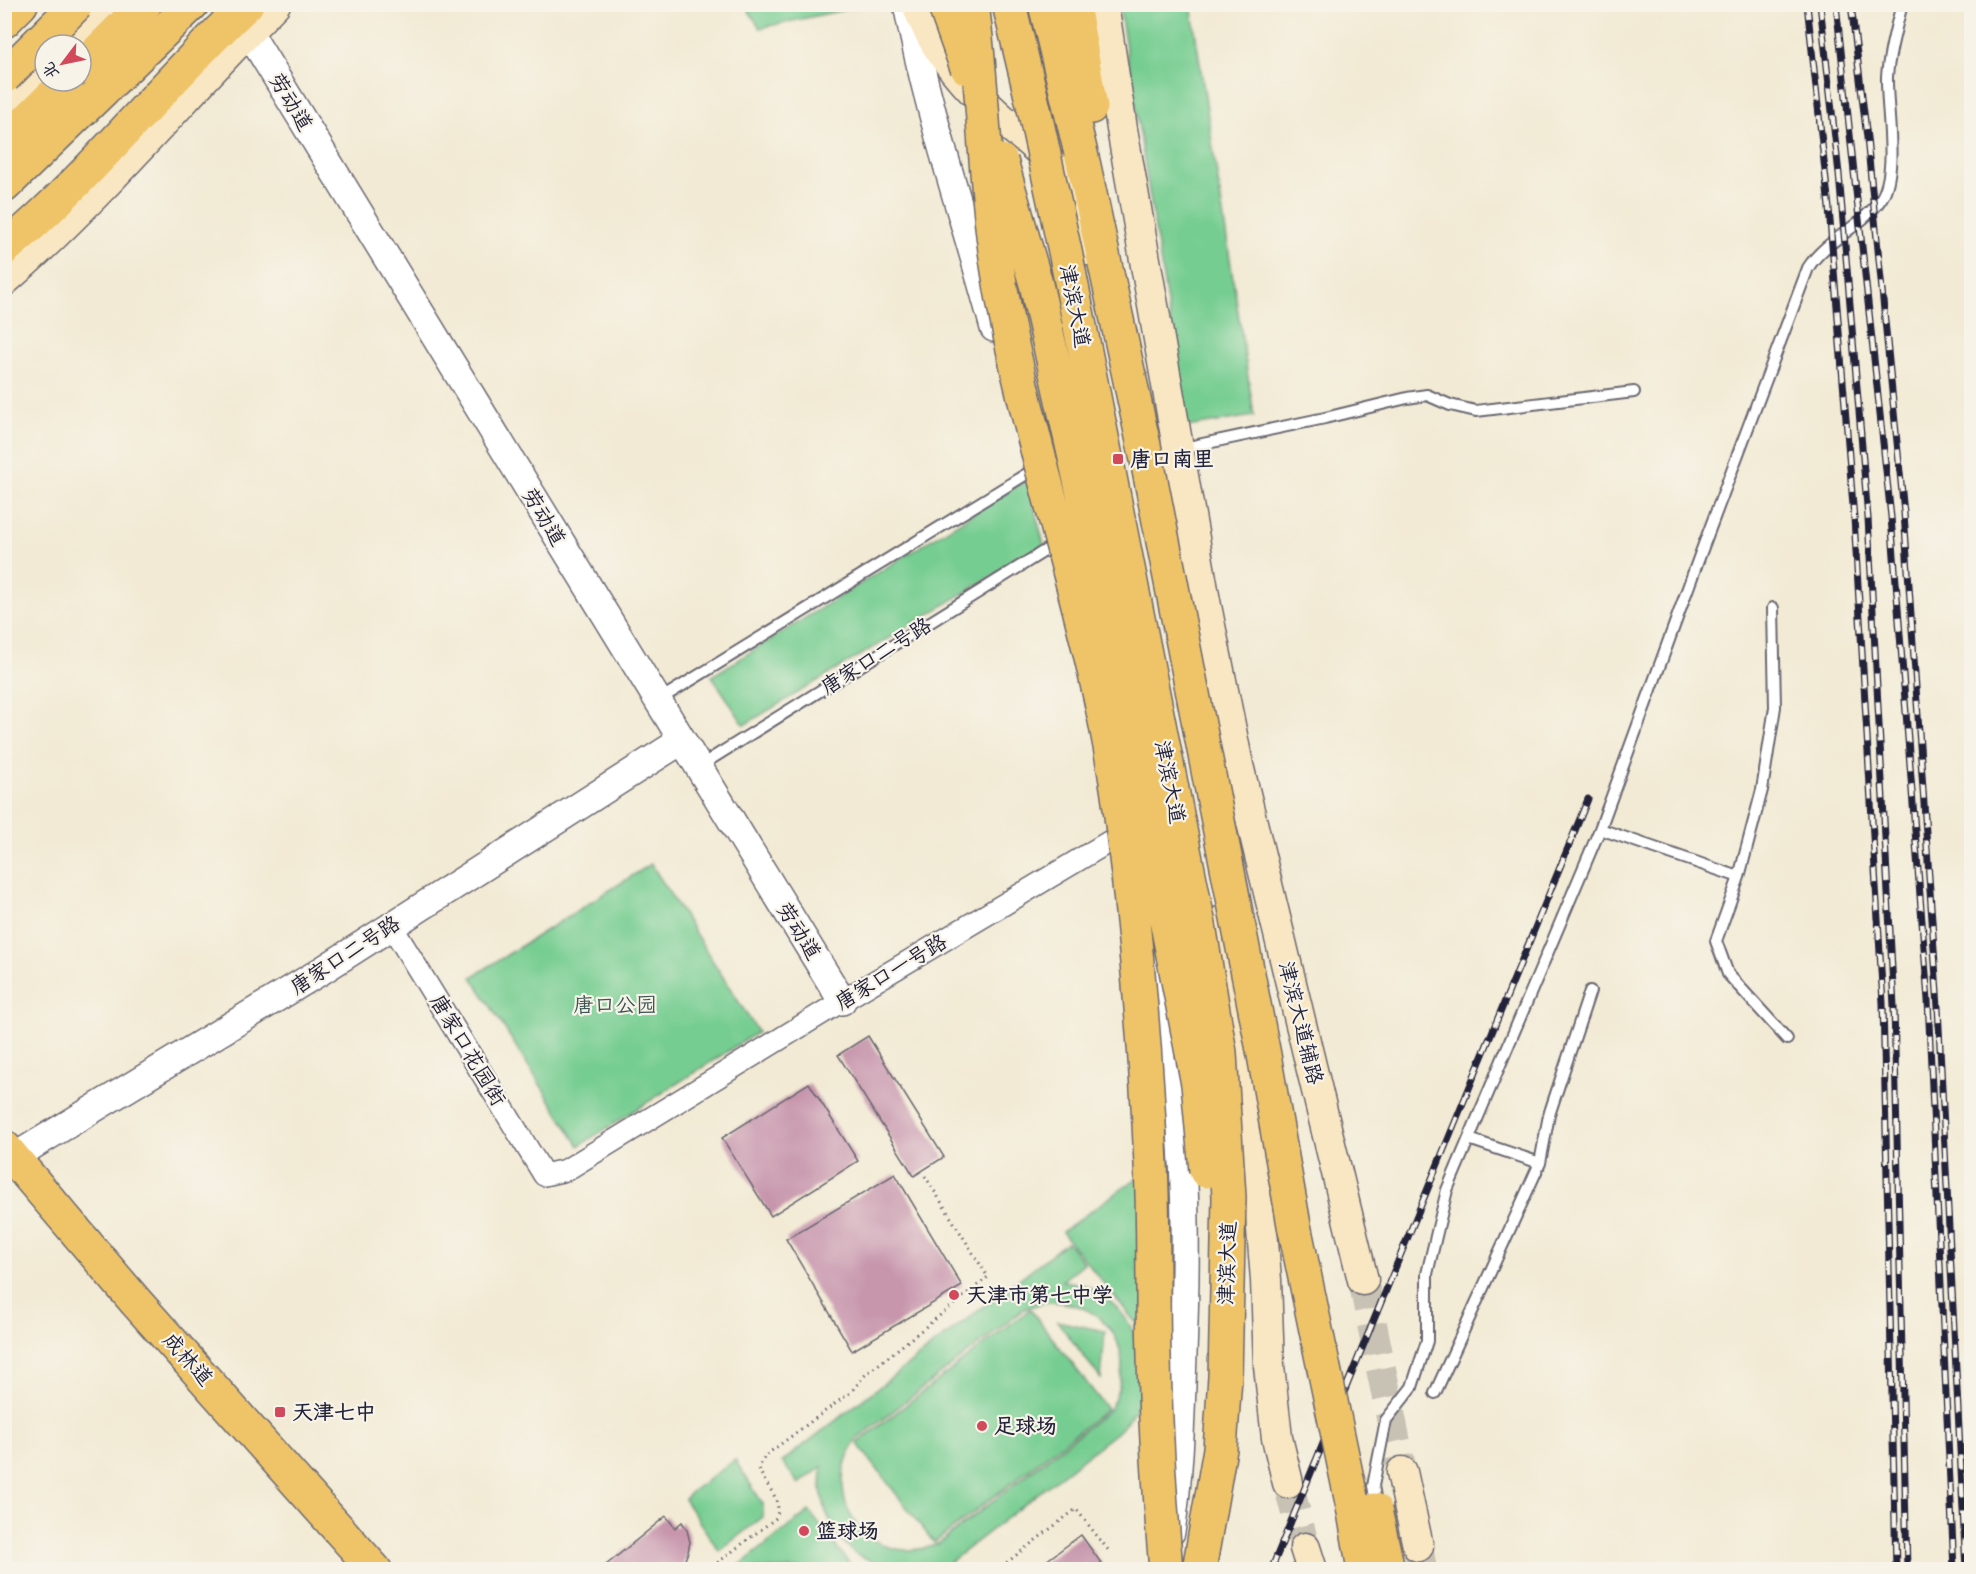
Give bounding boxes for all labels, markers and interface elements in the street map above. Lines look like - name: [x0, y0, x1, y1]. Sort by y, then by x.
- north arrow: [33, 33, 93, 93]
- text: 北: [38, 57, 66, 83]
- street label: 劳动道: [259, 69, 318, 138]
- street label: 津滨大道: [1049, 262, 1095, 351]
- place label: 唐口南里: [1130, 447, 1214, 477]
- marker: 唐口南里: [1111, 452, 1125, 466]
- street label: 劳动道: [512, 484, 571, 553]
- street label: 唐家口二号路: [816, 612, 939, 705]
- street label: 津滨大道: [1144, 738, 1190, 827]
- street label: 劳动道: [767, 898, 826, 967]
- street label: 唐家口二号路: [286, 911, 408, 1004]
- street label: 唐家口一号路: [831, 929, 954, 1020]
- street label: 津滨大道辅路: [1268, 959, 1328, 1088]
- street label: 唐家口花园街: [420, 990, 511, 1113]
- park label: 唐口公园: [573, 993, 657, 1023]
- street label: 津滨大道: [1214, 1221, 1246, 1306]
- place label: 天津市第七中学: [966, 1283, 1113, 1313]
- marker: 天津市第七中学: [947, 1288, 961, 1302]
- street label: 成林道: [154, 1328, 218, 1394]
- place label: 天津七中: [292, 1400, 376, 1430]
- marker: 天津七中: [273, 1405, 287, 1419]
- place label: 足球场: [994, 1414, 1057, 1444]
- marker: 足球场: [975, 1419, 989, 1433]
- place label: 篮球场: [816, 1519, 879, 1549]
- marker: 篮球场: [797, 1524, 811, 1538]

